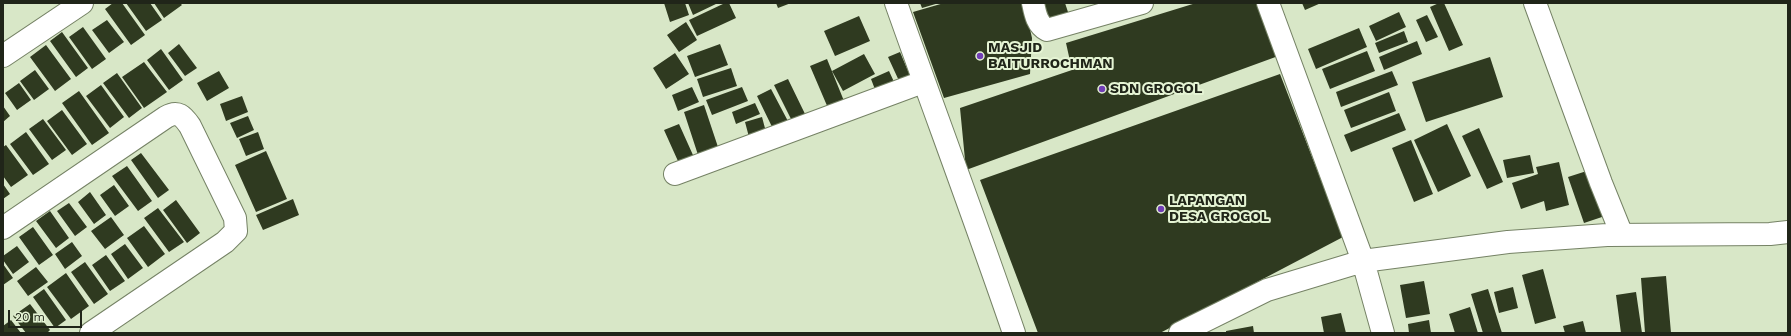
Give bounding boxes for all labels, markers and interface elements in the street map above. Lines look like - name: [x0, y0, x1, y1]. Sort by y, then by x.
- place label: MASJID BAITURROCHMAN: [988, 40, 1113, 72]
- marker: MASJID BAITURROCHMAN: [975, 51, 985, 61]
- place label: SDN GROGOL: [1110, 81, 1202, 97]
- marker: SDN GROGOL: [1097, 84, 1107, 94]
- place label: LAPANGAN DESA GROGOL: [1169, 193, 1269, 226]
- marker: LAPANGAN DESA GROGOL: [1156, 204, 1166, 214]
- scale bar: [10, 302, 84, 328]
- text: 20 m: [15, 310, 45, 324]

